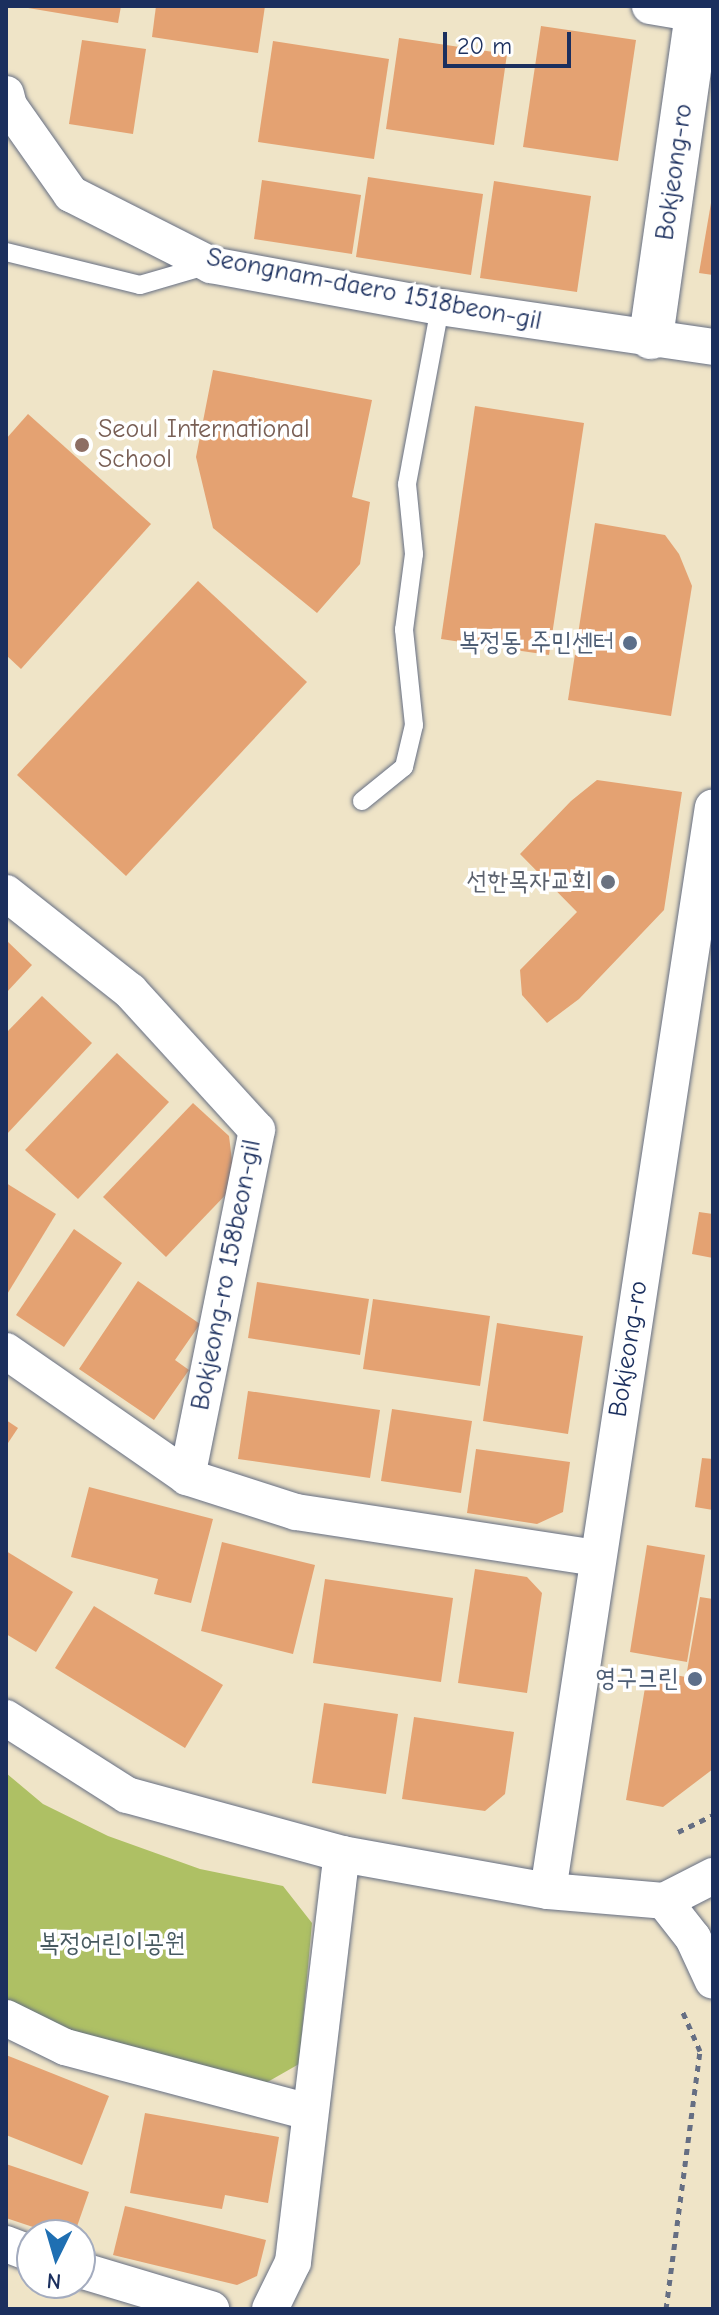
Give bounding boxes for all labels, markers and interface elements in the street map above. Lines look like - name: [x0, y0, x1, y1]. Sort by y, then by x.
- scale bar: [447, 16, 575, 66]
- text: 20 m: [457, 32, 512, 60]
- street label: Bokjeong-ro: [650, 102, 700, 242]
- street label: Seongnam-daero 1518beon-gil: [204, 242, 544, 338]
- place label: Seoul International School: [98, 414, 310, 476]
- marker: Seoul International School: [73, 436, 91, 454]
- place label: 복정동 주민센터: [459, 627, 614, 659]
- marker: 복정동 주민센터: [621, 634, 639, 652]
- place label: 선한목자교회: [466, 866, 592, 898]
- marker: 선한목자교회: [599, 873, 617, 891]
- street label: Bokjeong-ro 158beon-gil: [185, 1137, 269, 1413]
- street label: Bokjeong-ro: [603, 1279, 655, 1419]
- place label: 영구크린: [595, 1663, 679, 1695]
- marker: 영구크린: [686, 1670, 704, 1688]
- park label: 복정어린이공원: [39, 1928, 185, 1960]
- north arrow: [16, 2219, 96, 2299]
- text: N: [46, 2267, 62, 2294]

